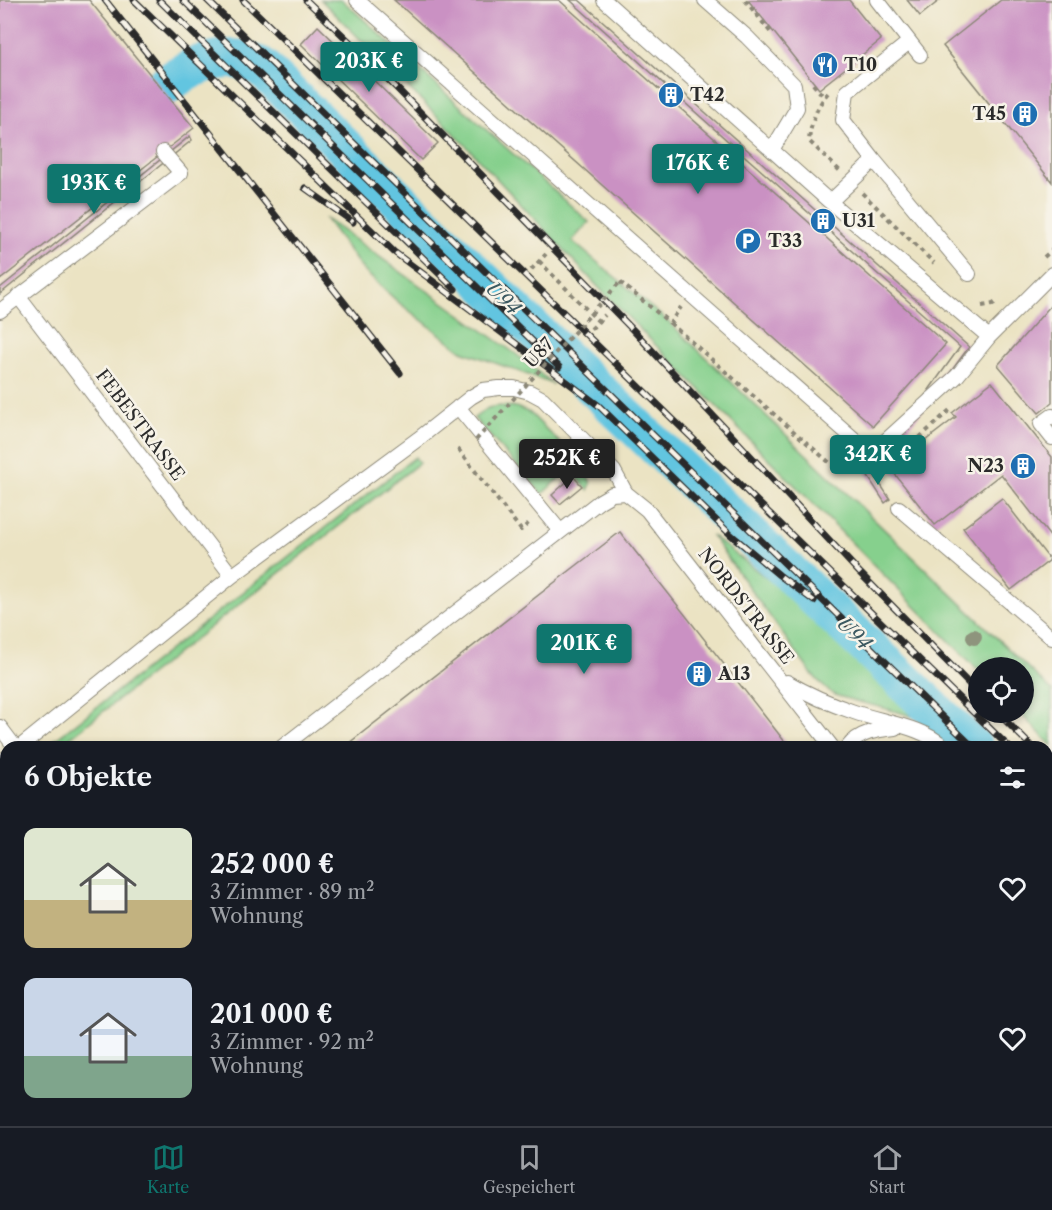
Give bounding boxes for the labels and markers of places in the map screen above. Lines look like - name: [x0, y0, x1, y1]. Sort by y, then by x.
- pin: 203K €: [320, 42, 418, 93]
- restaurant icon: T10: [810, 50, 840, 80]
- place label: T10: [844, 54, 877, 76]
- building icon: T42: [656, 80, 686, 110]
- place label: T42: [690, 84, 725, 106]
- building icon: T45: [1010, 99, 1040, 129]
- place label: T45: [972, 103, 1006, 125]
- pin: 176K €: [649, 144, 747, 195]
- pin: 193K €: [45, 164, 143, 215]
- building icon: U31: [808, 206, 838, 236]
- place label: U31: [842, 210, 875, 232]
- parking icon: T33: [733, 226, 763, 256]
- place label: T33: [768, 230, 802, 252]
- pin: 342K €: [829, 435, 927, 486]
- pin: 252K €: [518, 439, 616, 490]
- building icon: N23: [1008, 451, 1038, 481]
- place label: N23: [968, 455, 1004, 477]
- pin: 201K €: [535, 624, 633, 675]
- building icon: A13: [684, 659, 714, 689]
- place label: A13: [717, 663, 751, 685]

